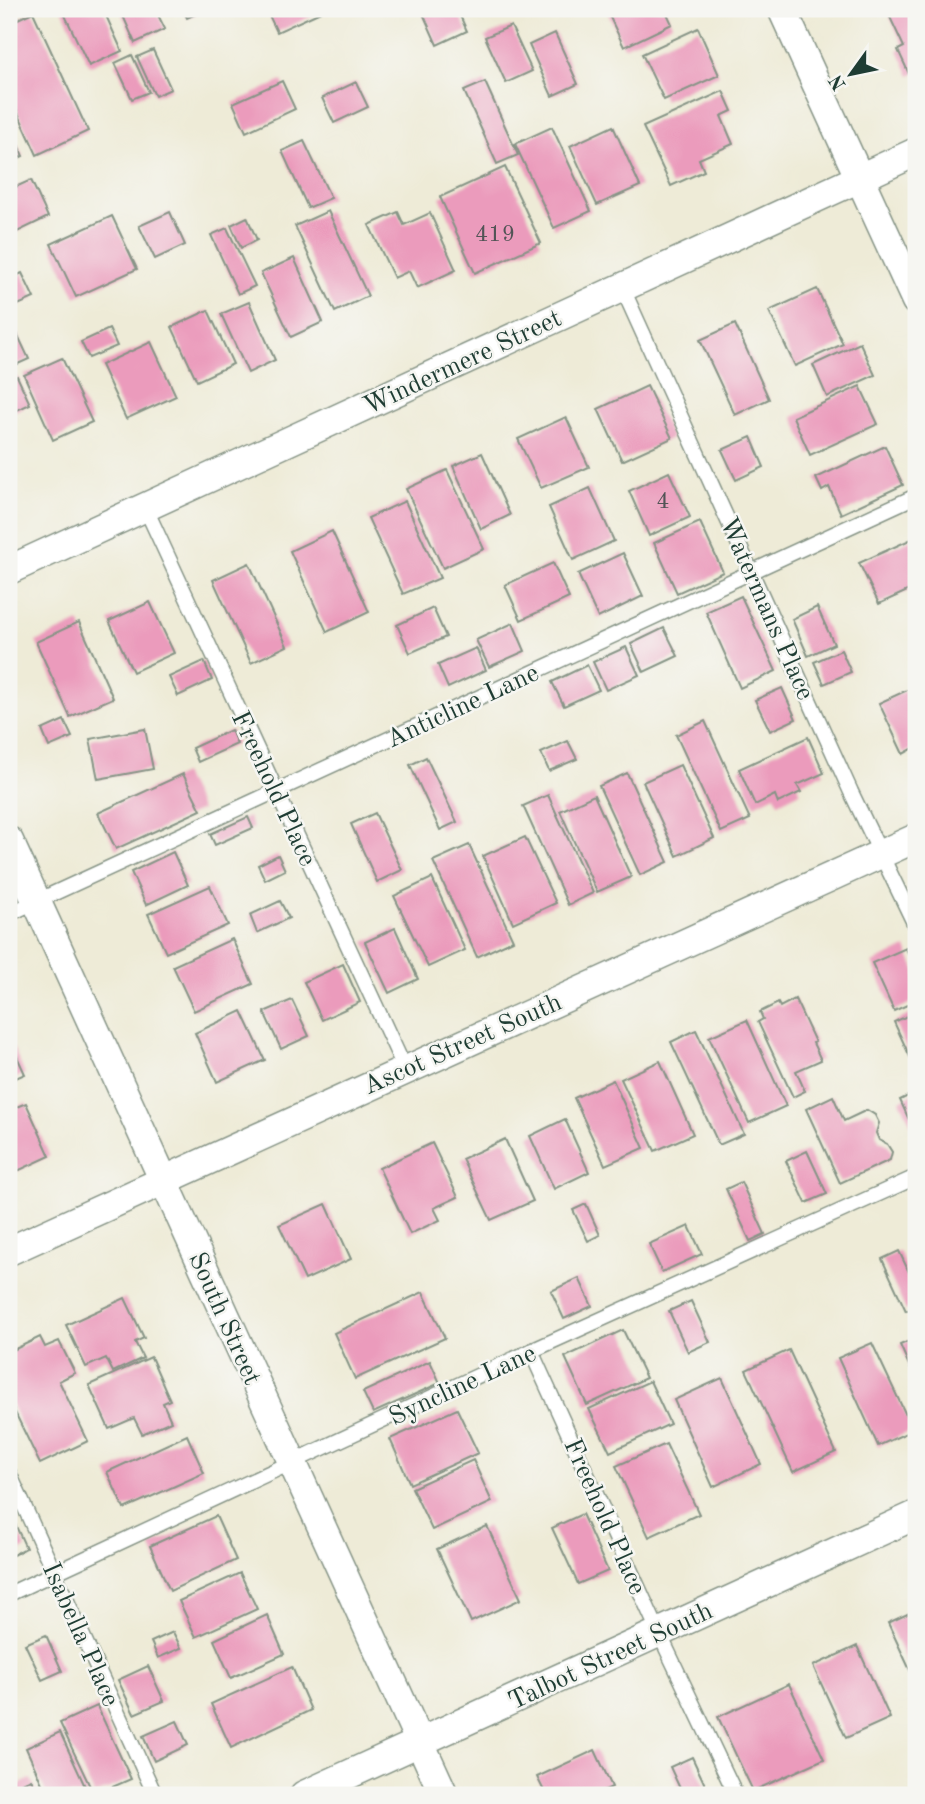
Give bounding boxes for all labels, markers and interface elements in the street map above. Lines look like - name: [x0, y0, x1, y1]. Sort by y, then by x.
- north arrow: [816, 38, 886, 108]
- text: N: [827, 70, 851, 93]
- house number: 419: [475, 223, 515, 246]
- street label: Windermere Street: [360, 306, 566, 420]
- house number: 4: [656, 490, 670, 513]
- street label: Watermans Place: [714, 513, 818, 704]
- street label: Anticline Lane: [383, 660, 543, 753]
- street label: Freehold Place: [226, 707, 320, 870]
- street label: Ascot Street South: [360, 989, 566, 1100]
- street label: South Street: [183, 1249, 265, 1389]
- street label: Syncline Lane: [385, 1340, 540, 1431]
- street label: Freehold Place: [558, 1435, 650, 1599]
- street label: Isabella Place: [37, 1559, 124, 1711]
- street label: Talbot Street South: [505, 1598, 717, 1716]

